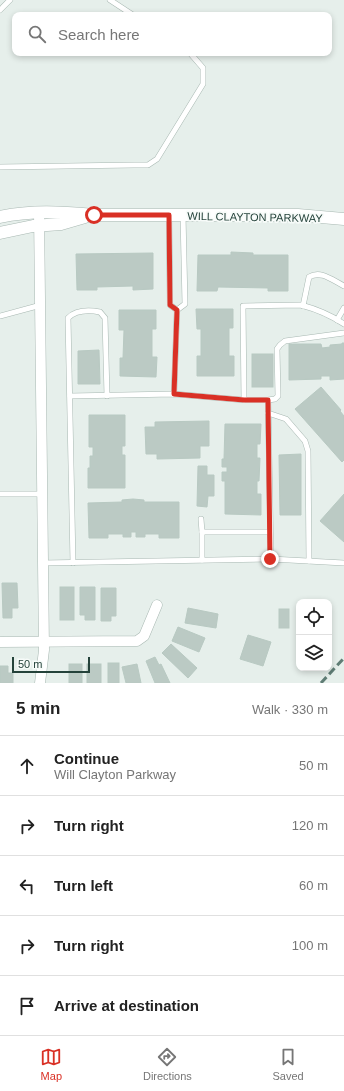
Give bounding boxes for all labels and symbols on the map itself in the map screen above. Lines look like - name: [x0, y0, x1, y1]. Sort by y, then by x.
- route start: [85, 206, 103, 224]
- street label: WILL CLAYTON PARKWAY: [187, 210, 323, 224]
- route end: [261, 550, 279, 568]
- scale bar: [12, 655, 90, 674]

